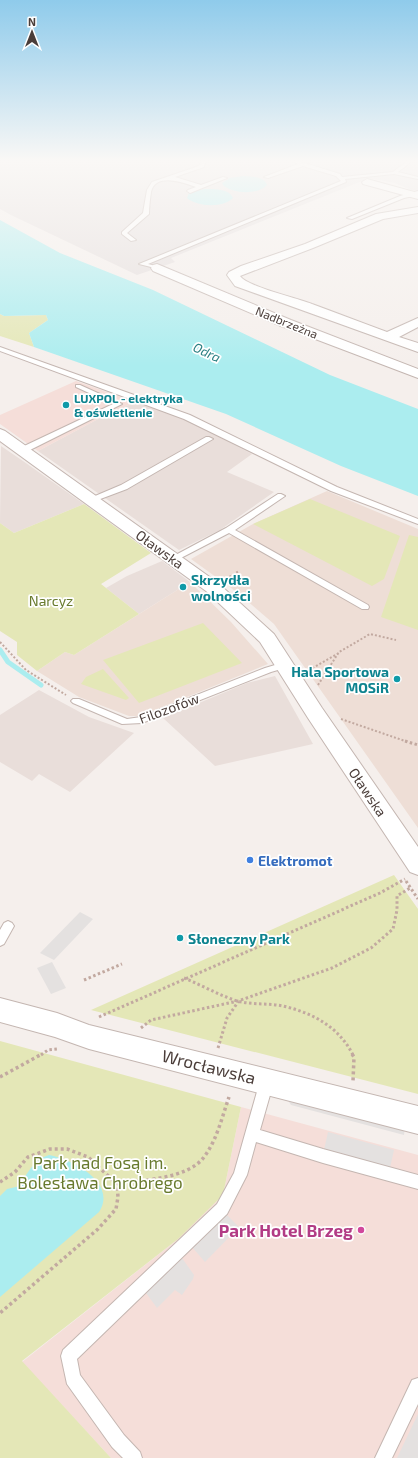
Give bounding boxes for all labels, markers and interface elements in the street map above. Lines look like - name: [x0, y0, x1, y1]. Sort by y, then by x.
- north arrow: [12, 12, 52, 52]
- text: N: [28, 15, 36, 28]
- street label: Nadbrzeżna: [254, 303, 320, 341]
- water label: Odra: [191, 339, 223, 365]
- place label: LUXPOL - elektryka & oświetlenie: [74, 391, 183, 419]
- marker: LUXPOL - elektryka & oświetlenie: [61, 400, 71, 410]
- street label: Oławska: [133, 526, 187, 572]
- place label: Skrzydła wolności: [191, 571, 251, 604]
- marker: Skrzydła wolności: [178, 582, 188, 592]
- park label: Narcyz: [29, 592, 73, 609]
- place label: Hala Sportowa MOSiR: [291, 663, 389, 696]
- marker: Hala Sportowa MOSiR: [392, 674, 402, 684]
- street label: Filozofów: [137, 689, 202, 727]
- street label: Oławska: [346, 764, 390, 820]
- place label: Elektromot: [258, 852, 333, 869]
- marker: Elektromot: [245, 855, 255, 865]
- place label: Słoneczny Park: [188, 930, 290, 947]
- marker: Słoneczny Park: [175, 933, 185, 943]
- street label: Wrocławska: [160, 1045, 258, 1087]
- park label: Park nad Fosą im. Bolesława Chrobrego: [17, 1152, 183, 1193]
- place label: Park Hotel Brzeg: [219, 1220, 353, 1240]
- marker: Park Hotel Brzeg: [356, 1225, 366, 1235]

